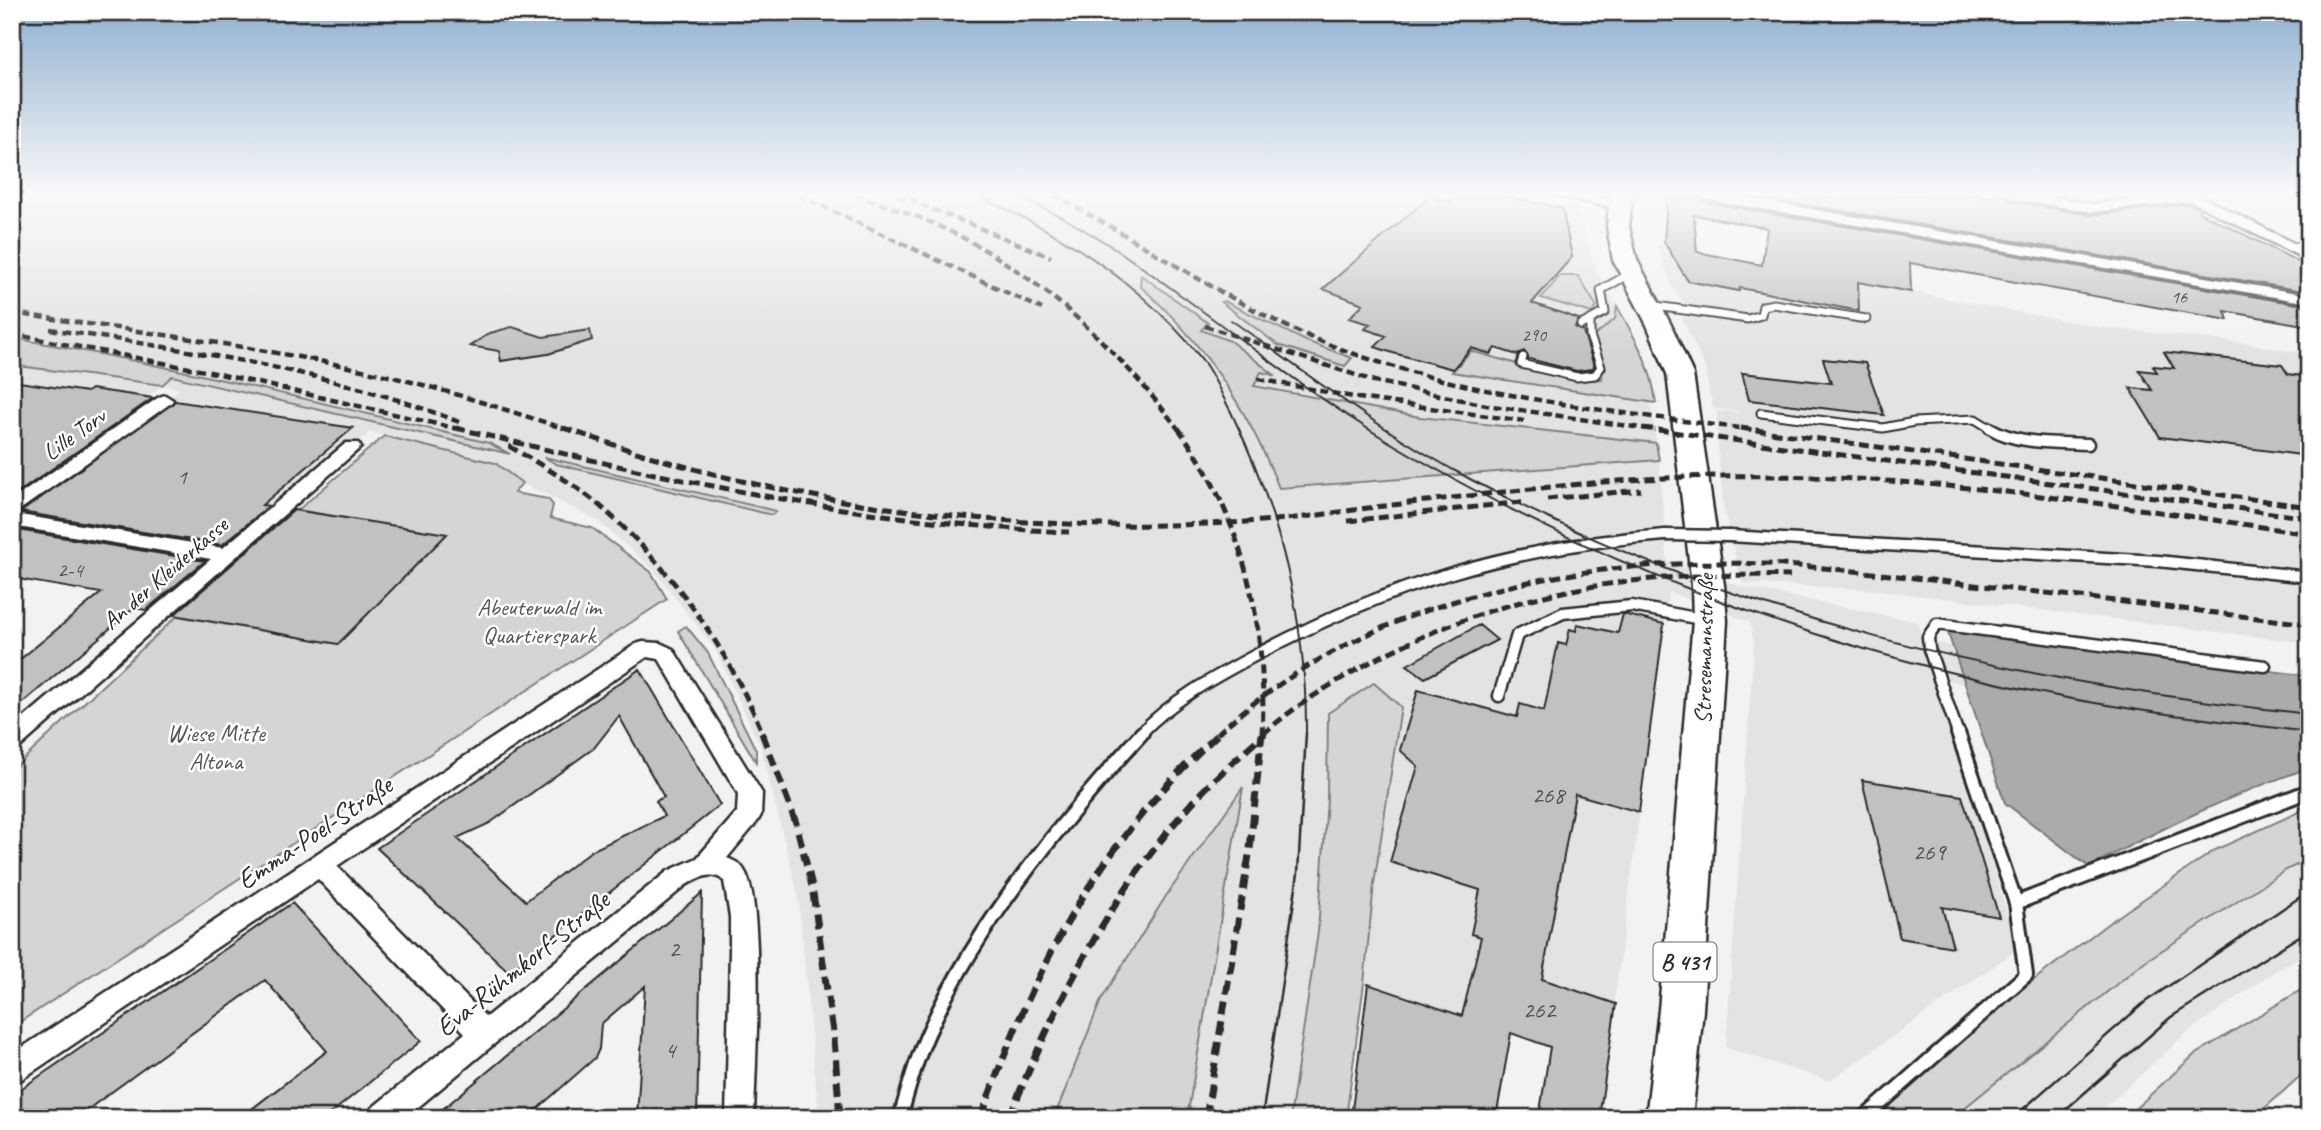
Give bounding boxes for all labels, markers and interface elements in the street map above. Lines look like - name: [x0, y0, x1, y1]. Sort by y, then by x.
- house number: 16: [2171, 286, 2188, 308]
- house number: 290: [1522, 324, 1548, 346]
- street label: Lille Torv: [37, 400, 113, 467]
- house number: 1: [177, 464, 188, 490]
- street label: An der Kleiderkasse: [96, 509, 236, 636]
- house number: 2-4: [57, 557, 85, 583]
- street label: Stresemannstraße: [1688, 572, 1720, 724]
- park label: Abeuterwald im Quartierspark: [477, 592, 603, 650]
- park label: Wiese Mitte Altona: [167, 718, 267, 776]
- street label: Emma-Poel-Straße: [230, 767, 400, 897]
- house number: 268: [1532, 780, 1566, 810]
- house number: 269: [1913, 837, 1947, 867]
- street label: Eva-Rühmkorf-Straße: [428, 881, 618, 1044]
- house number: 2: [669, 934, 682, 964]
- road number: B 431: [1654, 942, 1716, 981]
- house number: 262: [1523, 995, 1557, 1025]
- house number: 4: [665, 1035, 678, 1065]

